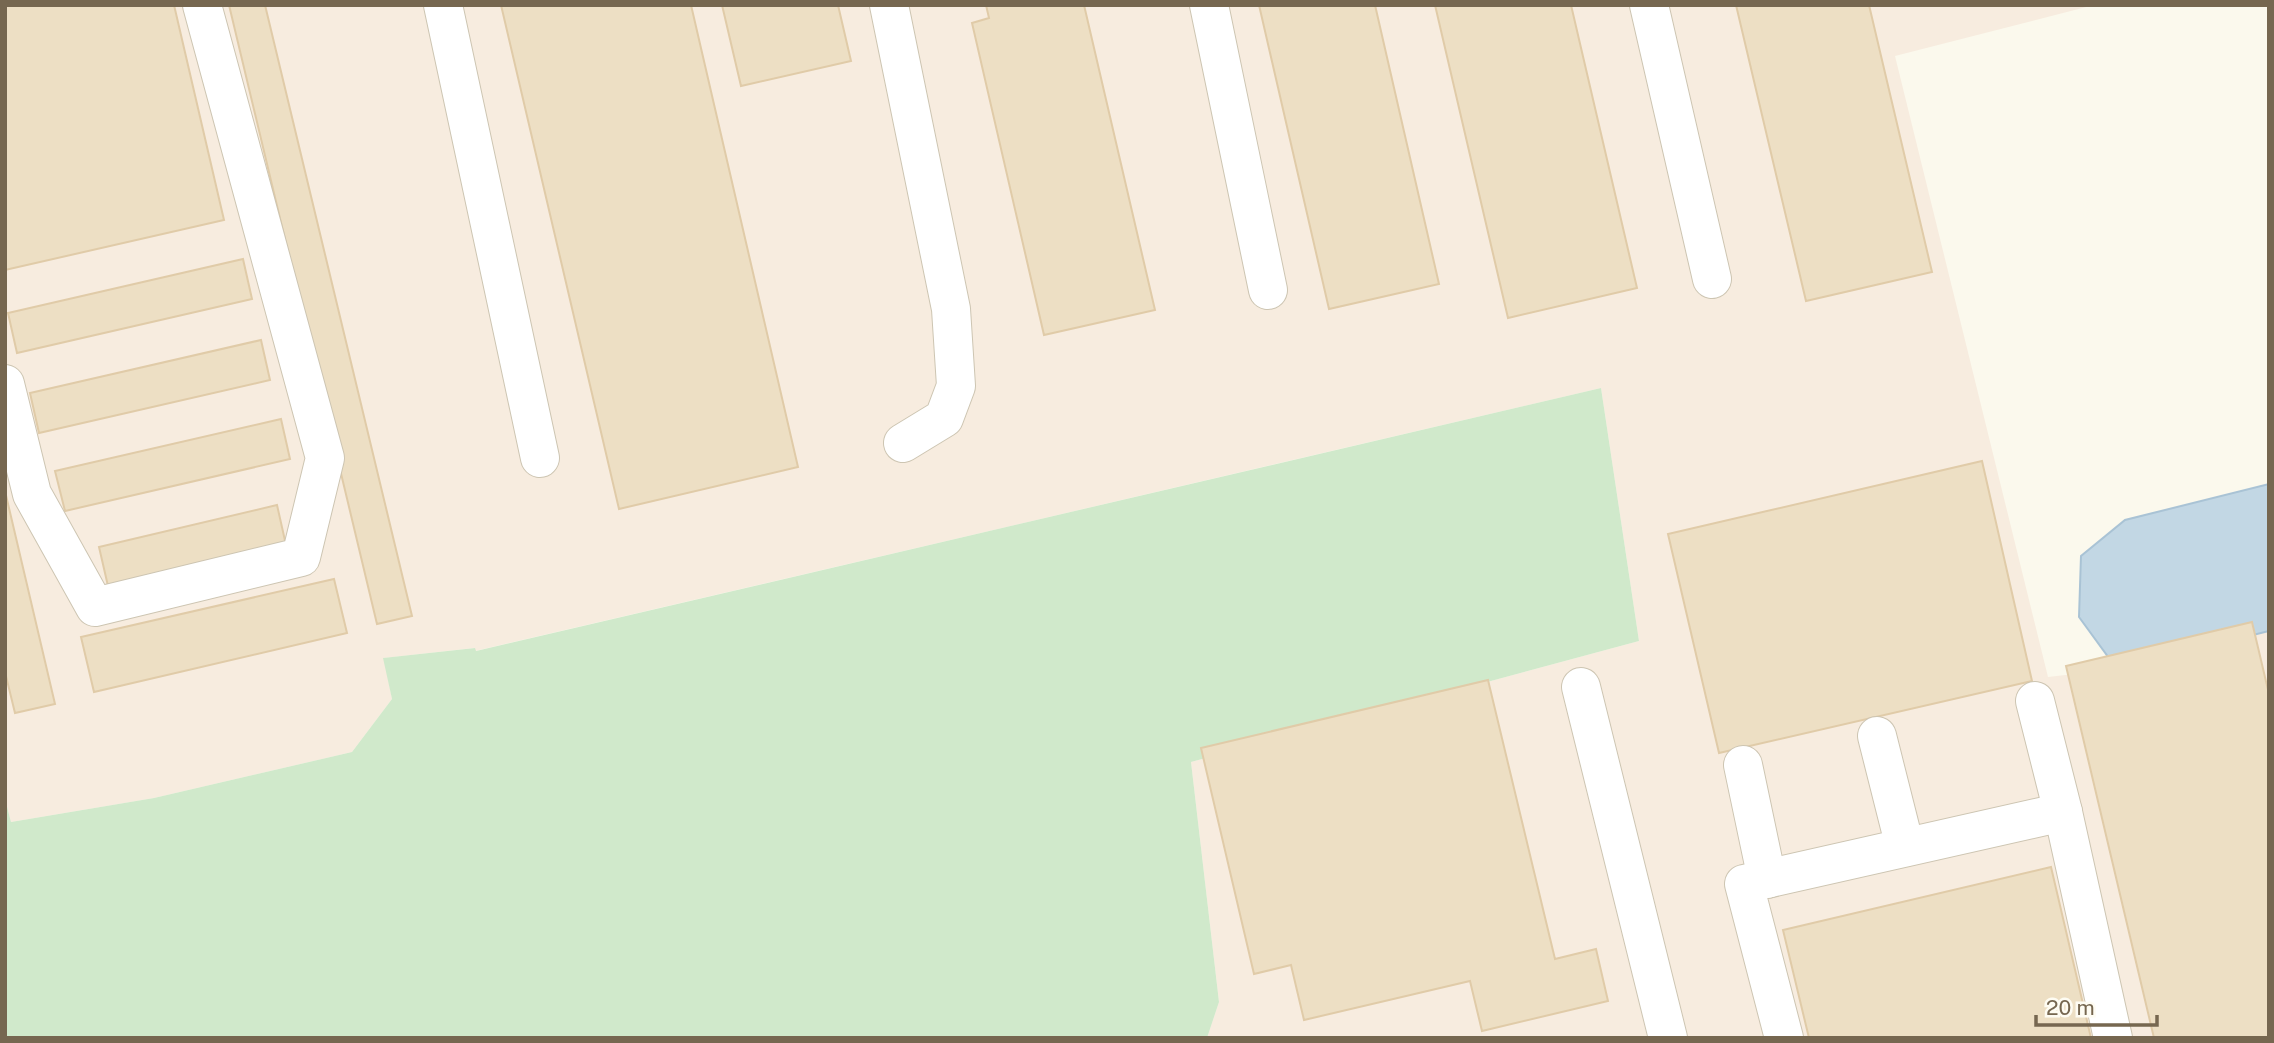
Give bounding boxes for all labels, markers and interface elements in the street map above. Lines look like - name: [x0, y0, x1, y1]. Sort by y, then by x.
- scale bar: [2036, 984, 2157, 1028]
- text: 20 m: [2046, 995, 2095, 1020]

